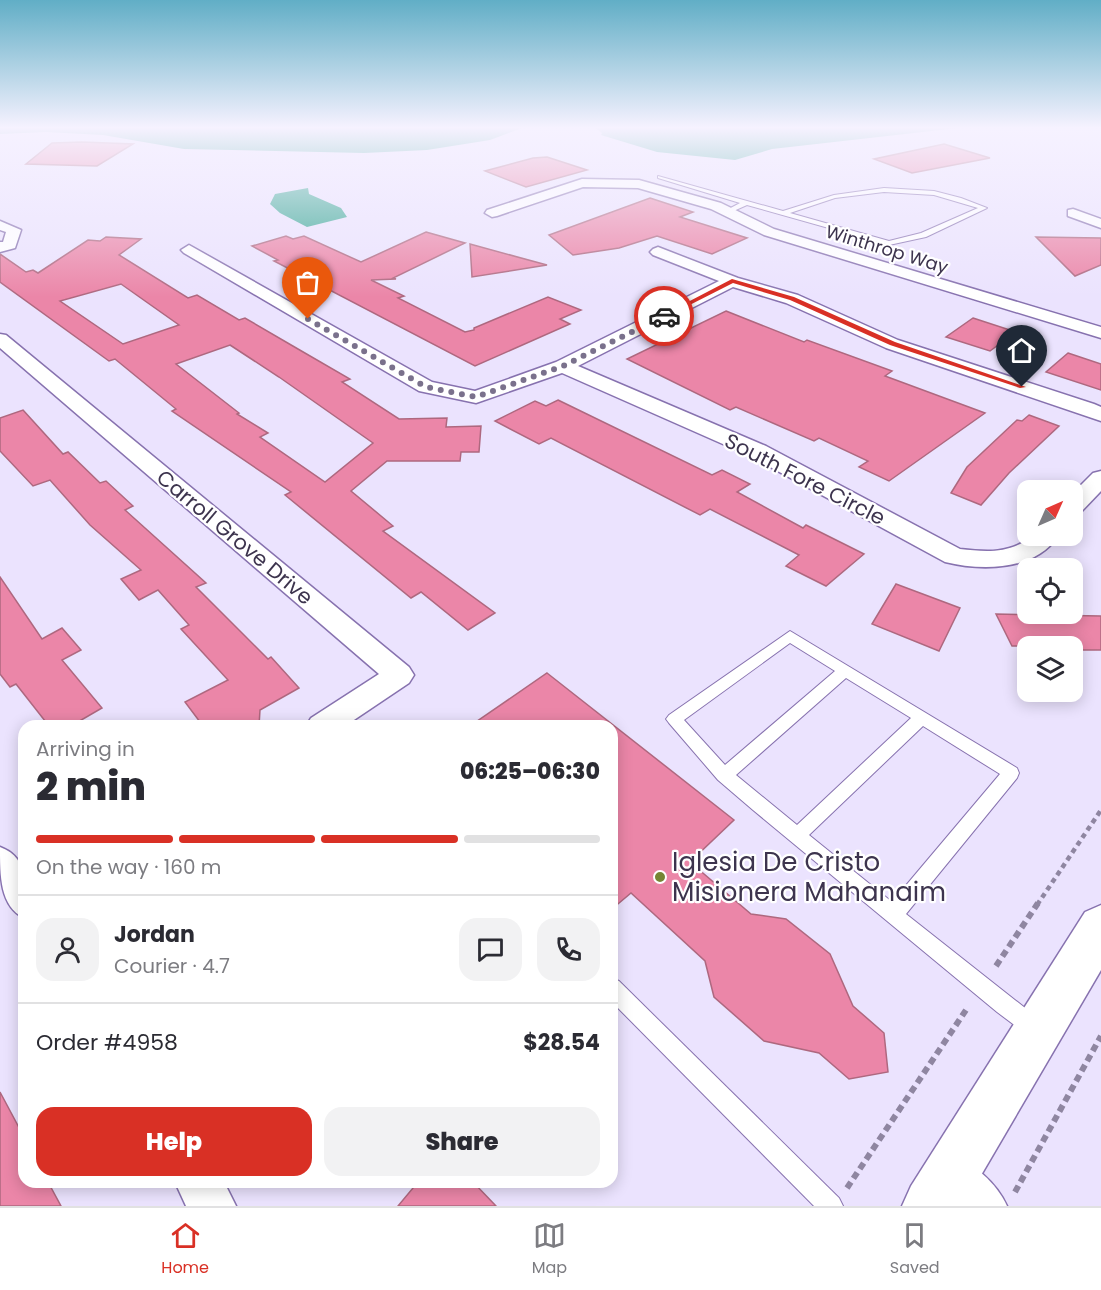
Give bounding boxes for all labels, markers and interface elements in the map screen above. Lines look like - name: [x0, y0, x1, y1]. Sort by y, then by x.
- street label: Winthrop Way: [823, 219, 951, 279]
- pin: [282, 257, 333, 319]
- icon: bag: [291, 266, 324, 299]
- courier: [634, 286, 694, 346]
- icon: car: [648, 300, 681, 333]
- pin: [996, 325, 1047, 387]
- icon: home: [1005, 334, 1038, 367]
- street label: South Fore Circle: [720, 426, 890, 532]
- street label: Carroll Grove Drive: [151, 463, 319, 611]
- north arrow: [1017, 480, 1083, 546]
- map controls: [1017, 480, 1083, 702]
- button: locate: [1017, 558, 1083, 624]
- button: layers: [1017, 636, 1083, 702]
- text: Arriving in: [36, 735, 135, 763]
- text: 06:25–06:30: [460, 756, 600, 787]
- text: 2 min: [36, 759, 146, 814]
- place label: Iglesia De Cristo Misionera Mahanaim: [672, 844, 946, 910]
- text: On the way · 160 m: [36, 853, 221, 881]
- marker: Iglesia De Cristo Misionera Mahanaim: [653, 870, 667, 884]
- button: person: [36, 918, 99, 981]
- button: chat: [459, 918, 522, 981]
- button: phone: [537, 918, 600, 981]
- text: Jordan: [114, 919, 195, 950]
- text: Courier · 4.7: [114, 952, 230, 980]
- text: Order #4958: [36, 1027, 178, 1058]
- text: $28.54: [523, 1027, 600, 1058]
- button: Help: [36, 1107, 312, 1176]
- button: Share: [324, 1107, 600, 1176]
- tab: Home: [161, 1219, 209, 1280]
- tab: Map: [532, 1219, 567, 1280]
- tab: Saved: [890, 1219, 940, 1280]

